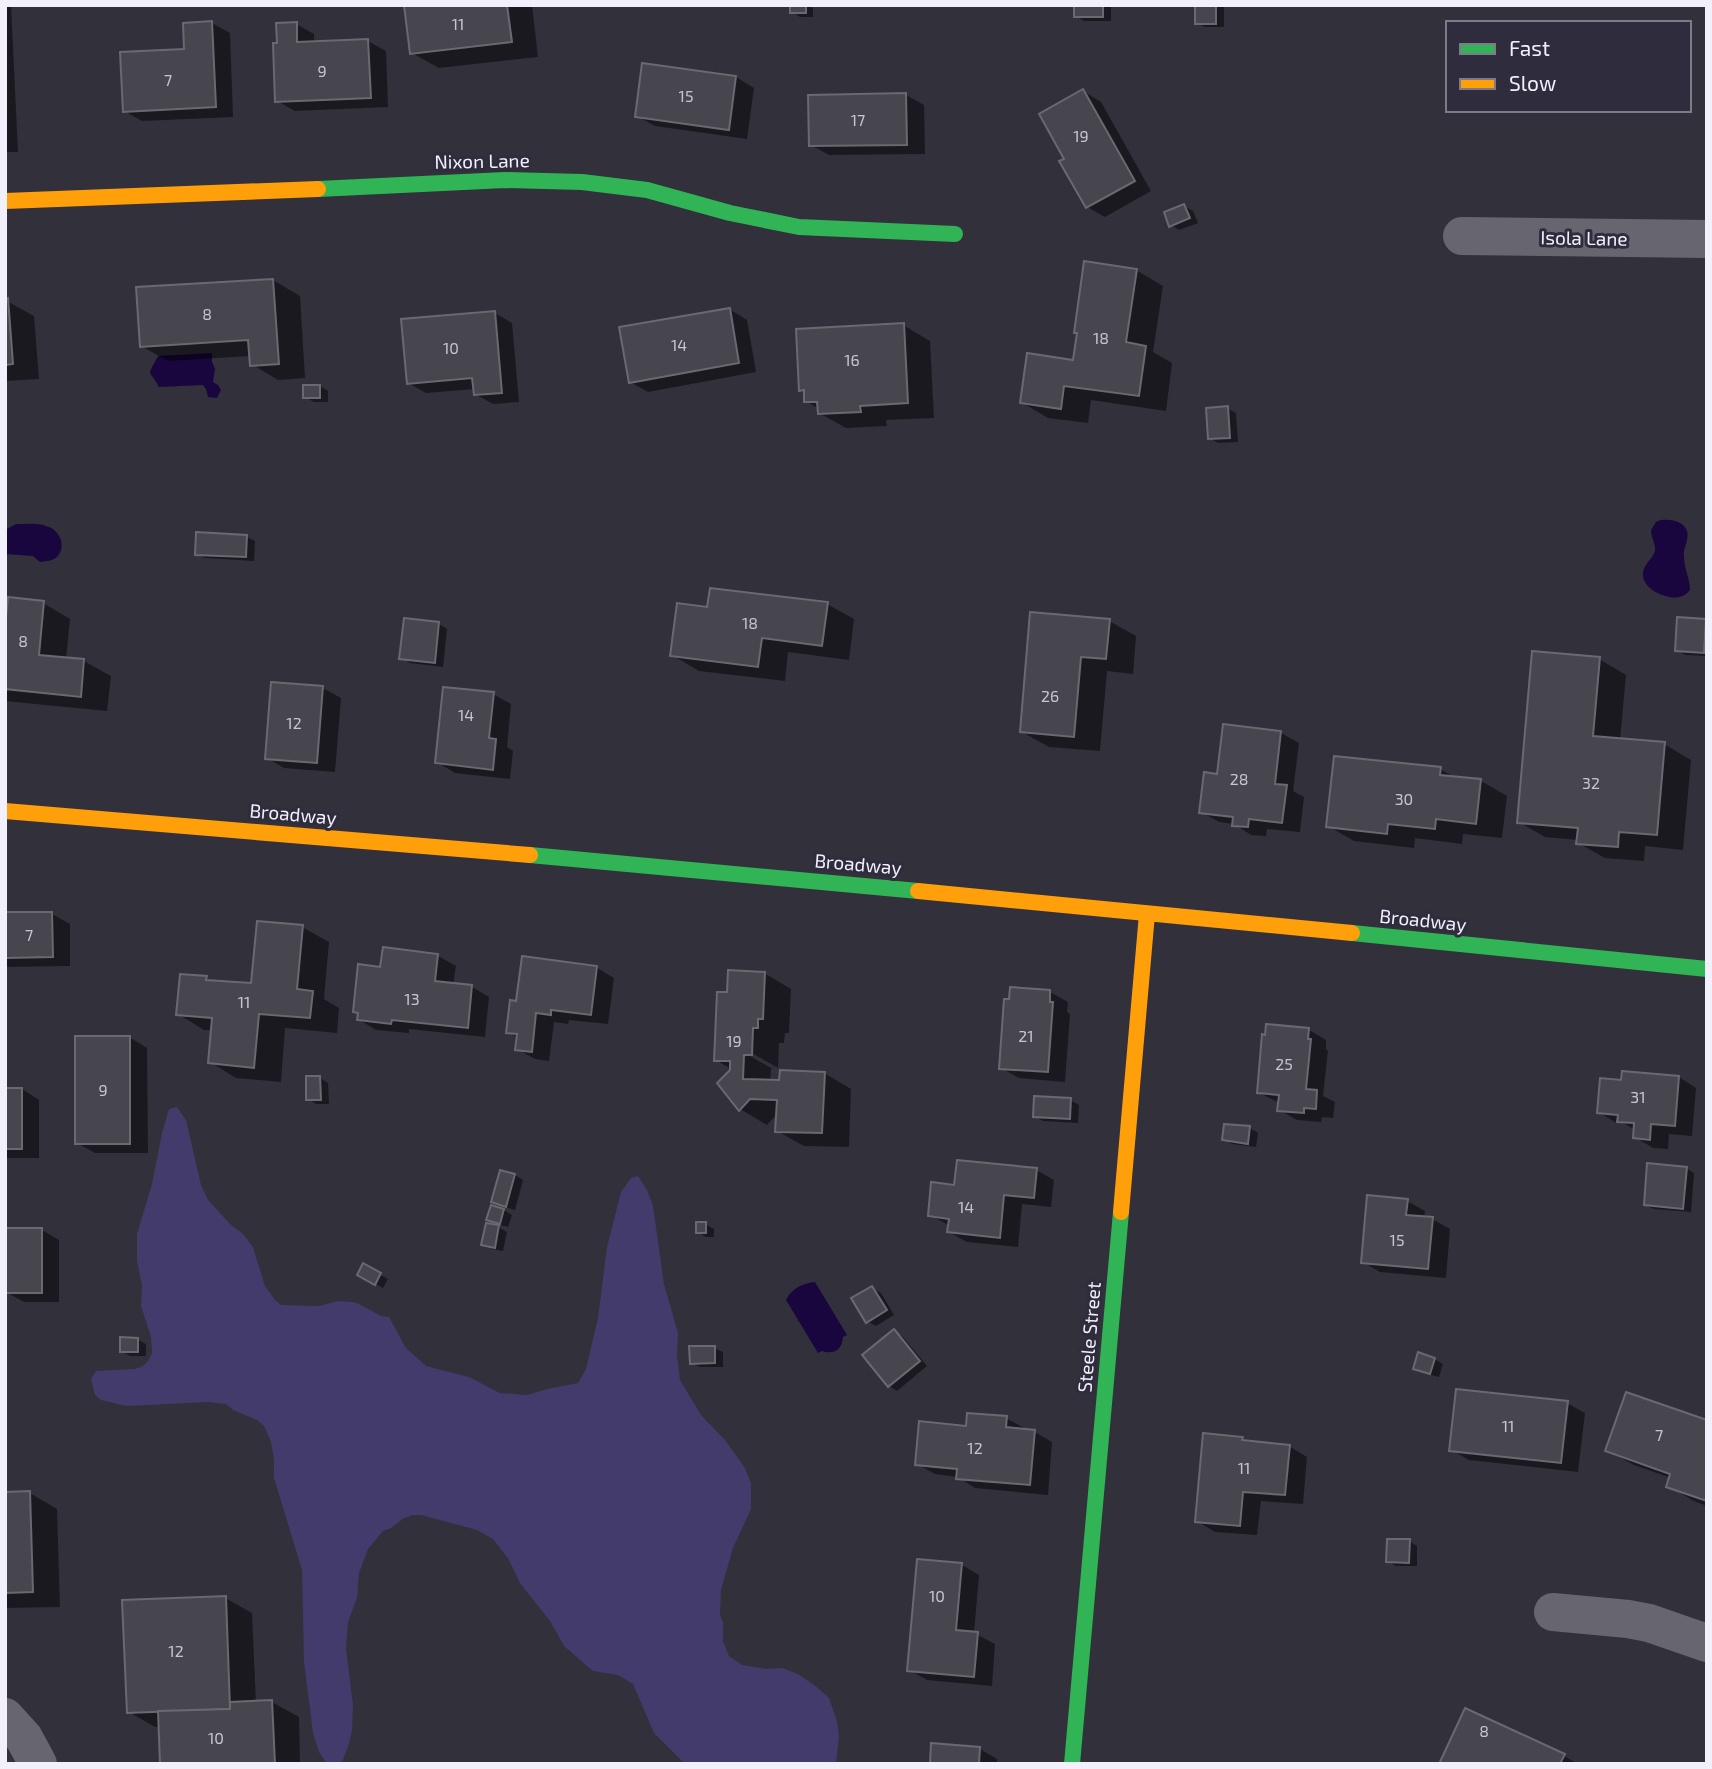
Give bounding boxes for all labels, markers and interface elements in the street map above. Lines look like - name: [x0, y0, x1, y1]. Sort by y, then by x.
- house number: 11: [452, 14, 464, 33]
- legend: [1446, 21, 1691, 112]
- text: Fast: [1509, 35, 1550, 60]
- house number: 9: [317, 61, 327, 80]
- house number: 7: [164, 70, 172, 89]
- text: Slow: [1509, 70, 1556, 95]
- house number: 15: [679, 86, 693, 105]
- house number: 17: [851, 110, 865, 129]
- house number: 19: [1073, 126, 1089, 145]
- street label: Nixon Lane: [434, 148, 530, 173]
- street label: Isola Lane: [1540, 225, 1628, 250]
- house number: 8: [202, 304, 212, 323]
- house number: 18: [1093, 328, 1109, 347]
- house number: 14: [671, 335, 687, 354]
- house number: 10: [443, 338, 459, 357]
- house number: 16: [844, 350, 860, 369]
- house number: 18: [742, 613, 758, 632]
- house number: 8: [18, 631, 28, 650]
- house number: 26: [1041, 686, 1059, 705]
- house number: 14: [458, 705, 474, 724]
- house number: 12: [286, 713, 302, 732]
- house number: 28: [1230, 769, 1248, 788]
- house number: 32: [1582, 773, 1600, 792]
- house number: 30: [1395, 789, 1413, 808]
- street label: Broadway: [249, 798, 338, 829]
- street label: Broadway: [814, 848, 903, 879]
- street label: Broadway: [1378, 904, 1468, 936]
- house number: 7: [25, 925, 33, 944]
- house number: 13: [404, 989, 420, 1008]
- house number: 11: [238, 992, 250, 1011]
- house number: 21: [1018, 1026, 1034, 1045]
- house number: 19: [726, 1031, 742, 1050]
- house number: 25: [1275, 1054, 1293, 1073]
- house number: 9: [98, 1080, 108, 1099]
- house number: 31: [1630, 1087, 1646, 1106]
- house number: 14: [958, 1197, 974, 1216]
- house number: 15: [1390, 1230, 1404, 1249]
- street label: Steele Street: [1072, 1281, 1105, 1393]
- house number: 11: [1502, 1416, 1514, 1435]
- house number: 7: [1655, 1425, 1663, 1444]
- house number: 12: [967, 1438, 983, 1457]
- house number: 11: [1238, 1458, 1250, 1477]
- house number: 10: [929, 1586, 945, 1605]
- house number: 12: [168, 1641, 184, 1660]
- house number: 8: [1479, 1721, 1489, 1740]
- house number: 10: [208, 1728, 224, 1747]

